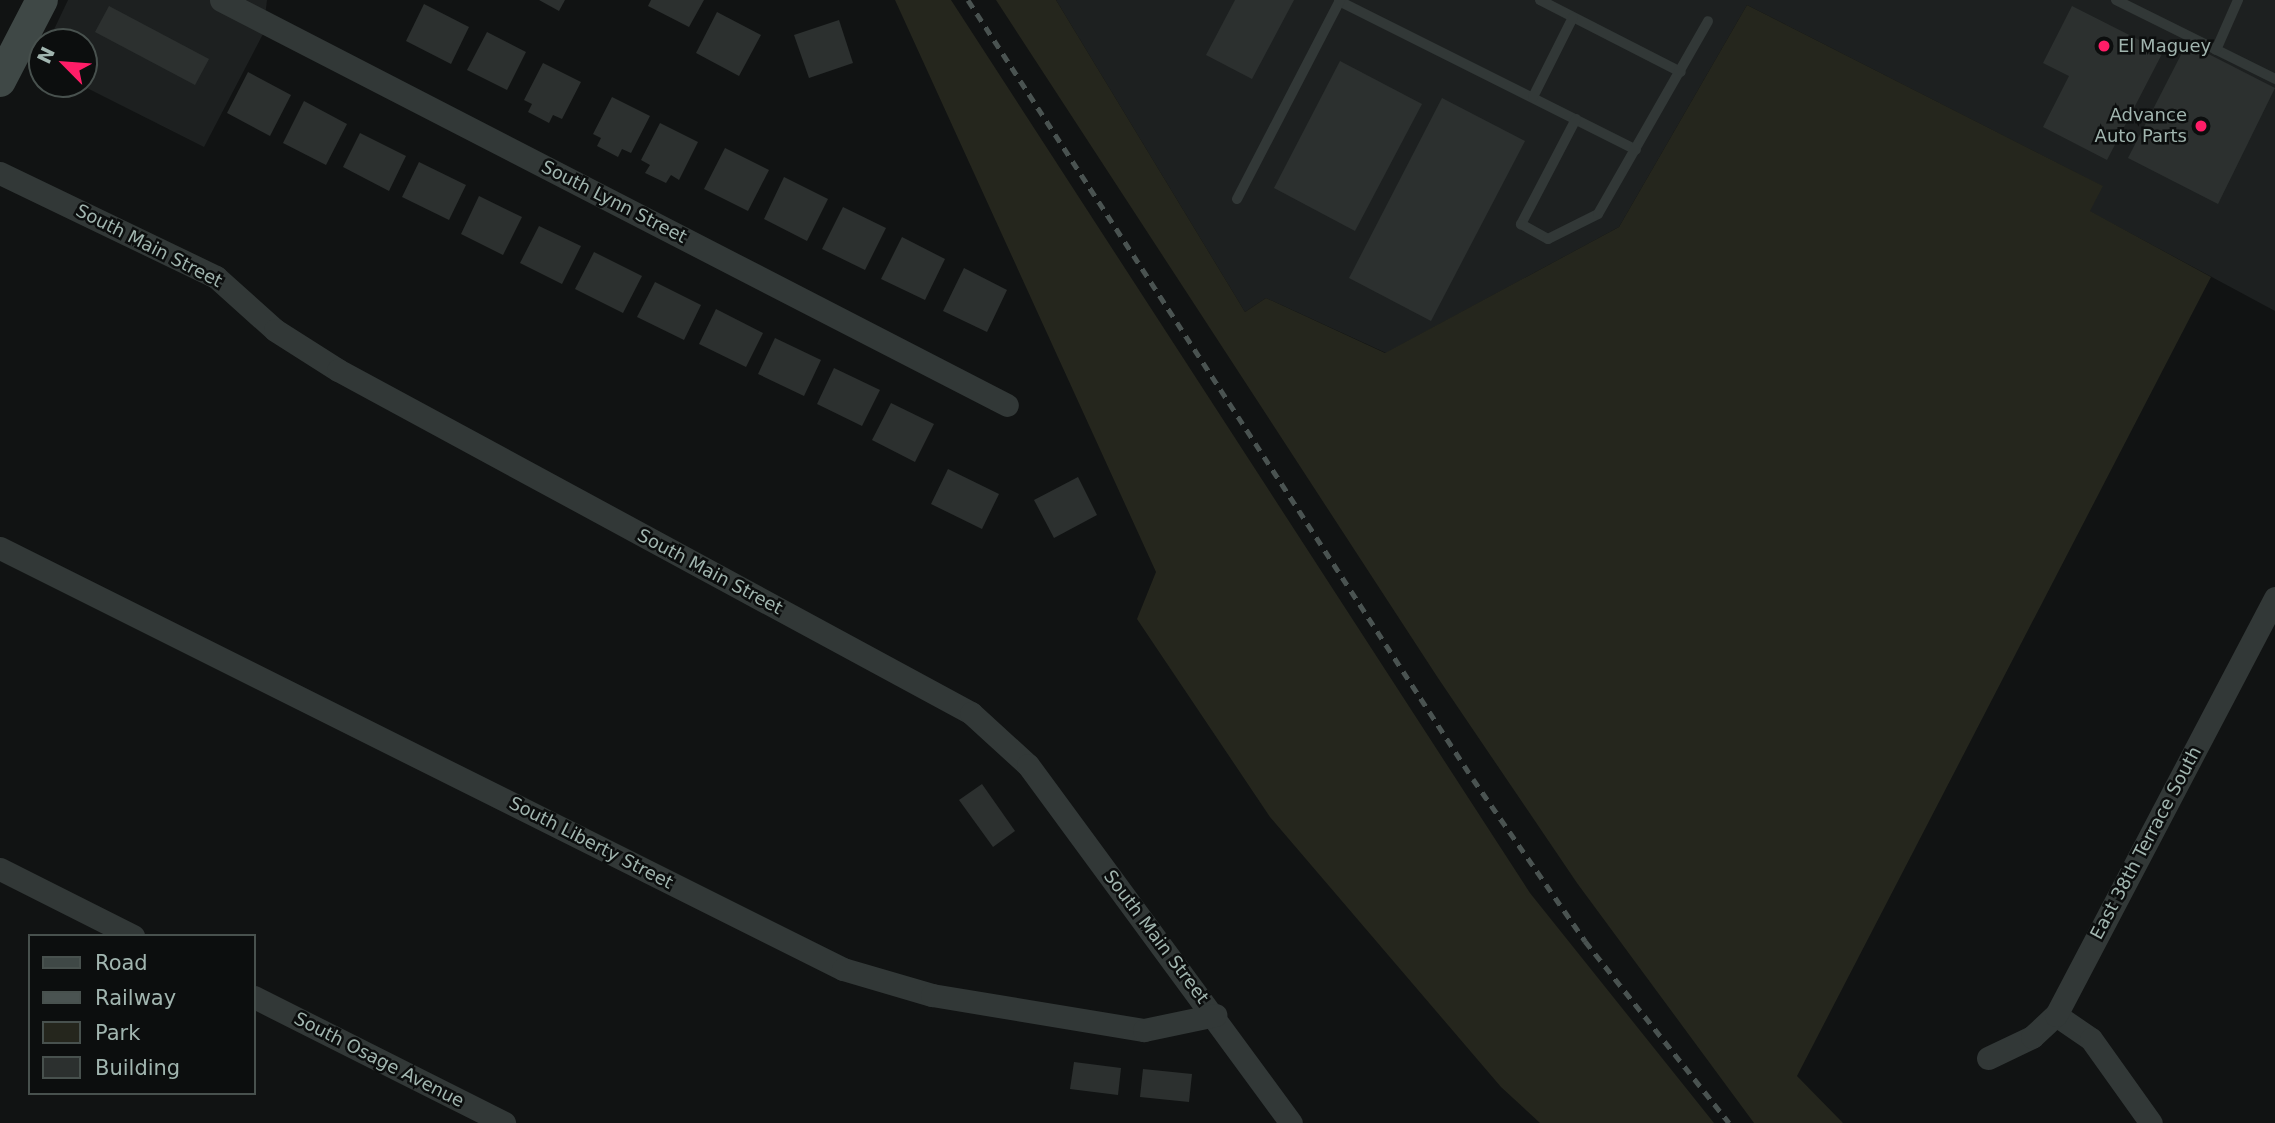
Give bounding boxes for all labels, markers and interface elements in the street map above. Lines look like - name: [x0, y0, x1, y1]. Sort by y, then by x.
- north arrow: [28, 28, 98, 98]
- place label: El Maguey: [2118, 35, 2211, 57]
- marker: El Maguey: [2096, 38, 2112, 54]
- text: N: [32, 43, 59, 67]
- place label: Advance Auto Parts: [2095, 105, 2187, 148]
- marker: Advance Auto Parts: [2193, 118, 2209, 134]
- street label: South Lynn Street: [538, 156, 690, 248]
- street label: South Main Street: [72, 200, 226, 292]
- street label: South Main Street: [634, 525, 786, 619]
- street label: East 38th Terrace South: [2086, 743, 2206, 943]
- street label: South Liberty Street: [505, 792, 677, 894]
- street label: South Main Street: [1099, 866, 1213, 1008]
- legend: [28, 934, 256, 1095]
- text: Road: [95, 951, 148, 975]
- text: Railway: [95, 986, 176, 1010]
- street label: South Osage Avenue: [290, 1008, 468, 1112]
- text: Park: [95, 1021, 140, 1045]
- text: Building: [95, 1056, 180, 1080]

